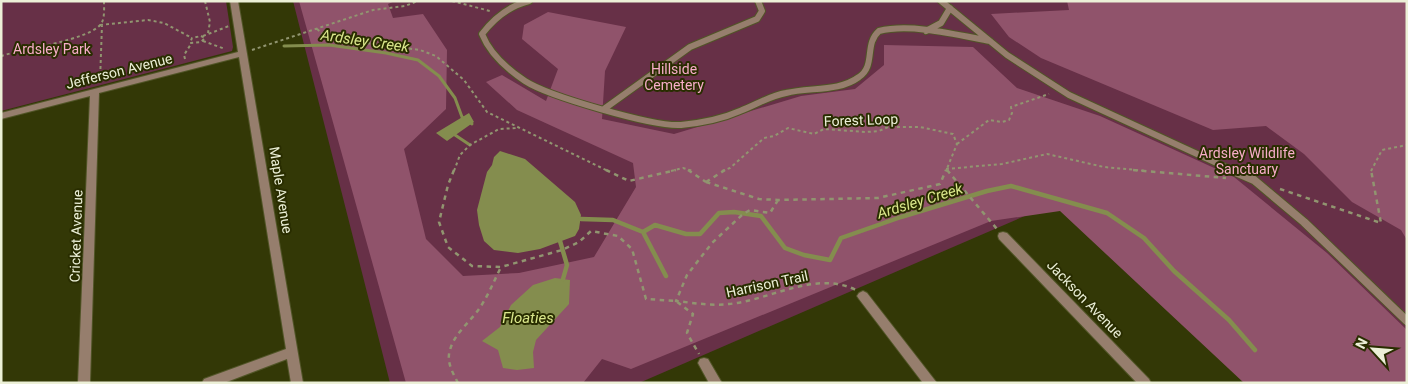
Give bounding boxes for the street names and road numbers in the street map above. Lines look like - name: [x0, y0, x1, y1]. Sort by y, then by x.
- street label: Jefferson Avenue: [64, 50, 174, 92]
- street label: Forest Loop: [824, 111, 899, 129]
- street label: Maple Avenue: [266, 145, 296, 235]
- street label: Cricket Avenue: [66, 189, 86, 283]
- street label: Jackson Avenue: [1044, 257, 1126, 341]
- street label: Harrison Trail: [725, 268, 809, 300]

